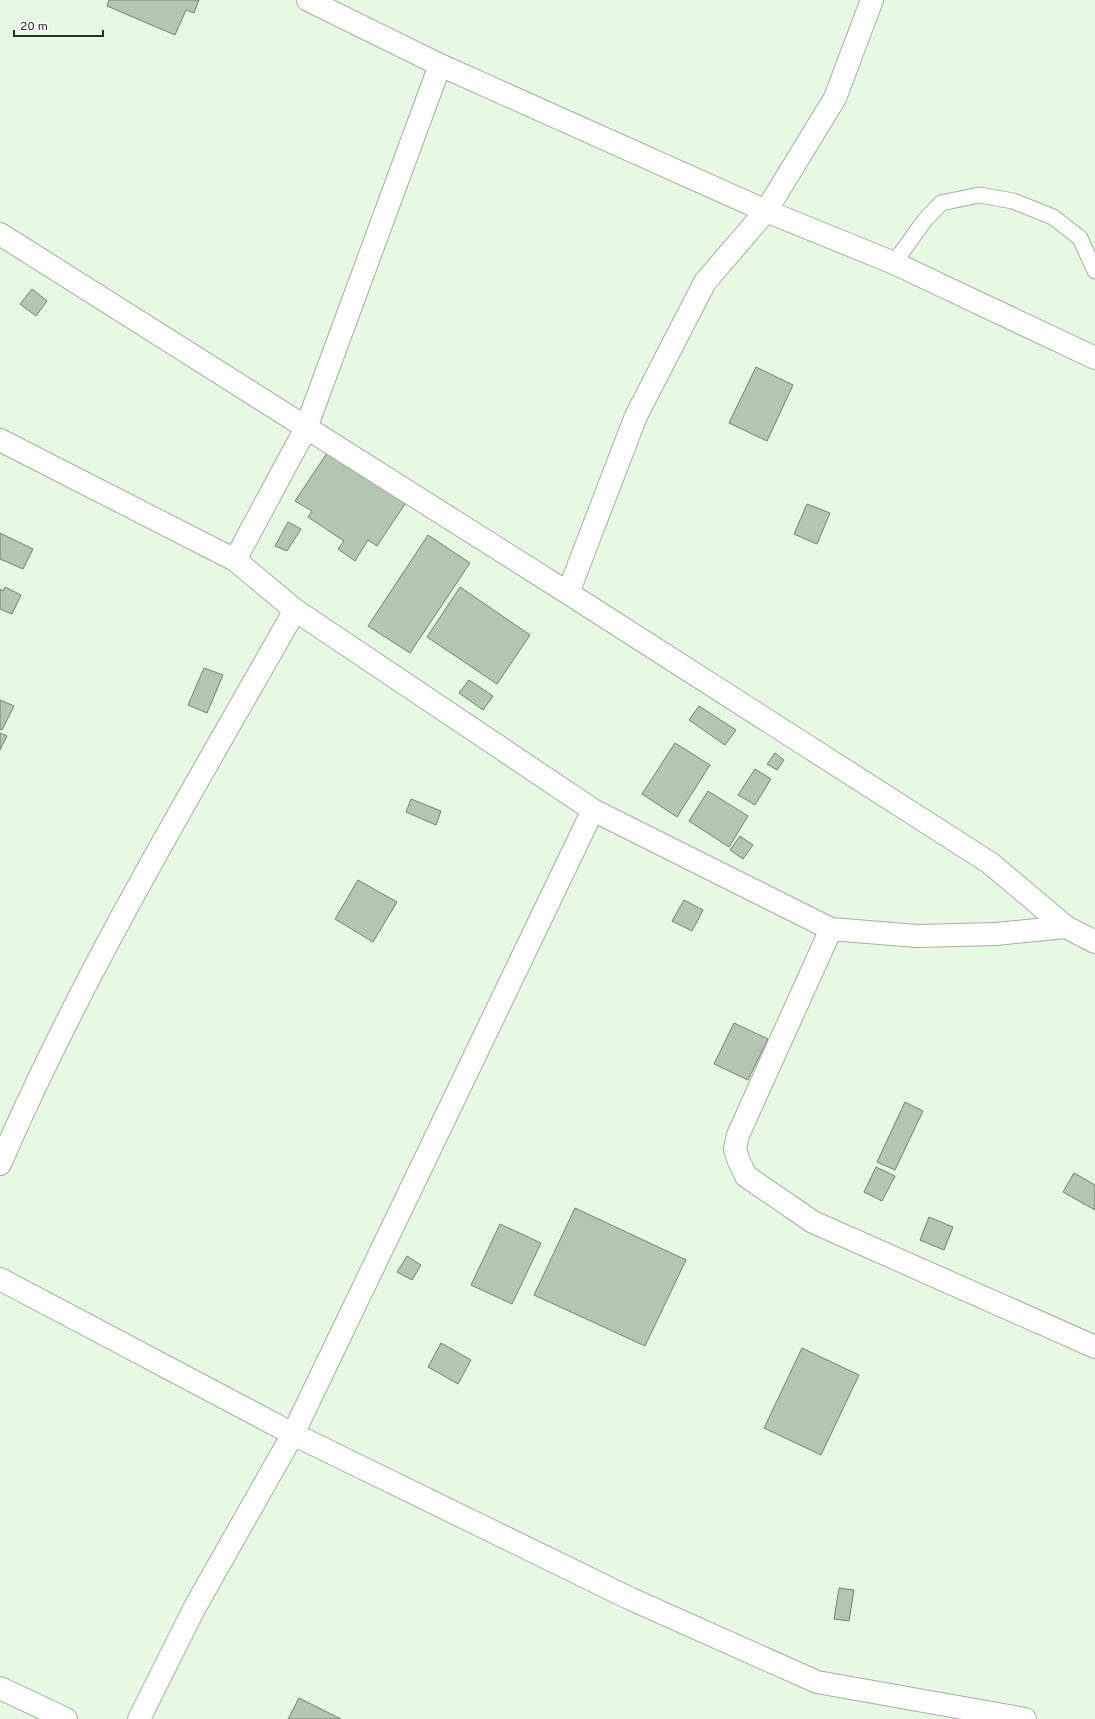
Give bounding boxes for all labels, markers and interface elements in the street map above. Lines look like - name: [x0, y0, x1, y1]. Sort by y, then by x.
- scale bar: [14, 12, 103, 38]
- text: 20 m: [20, 19, 48, 35]

